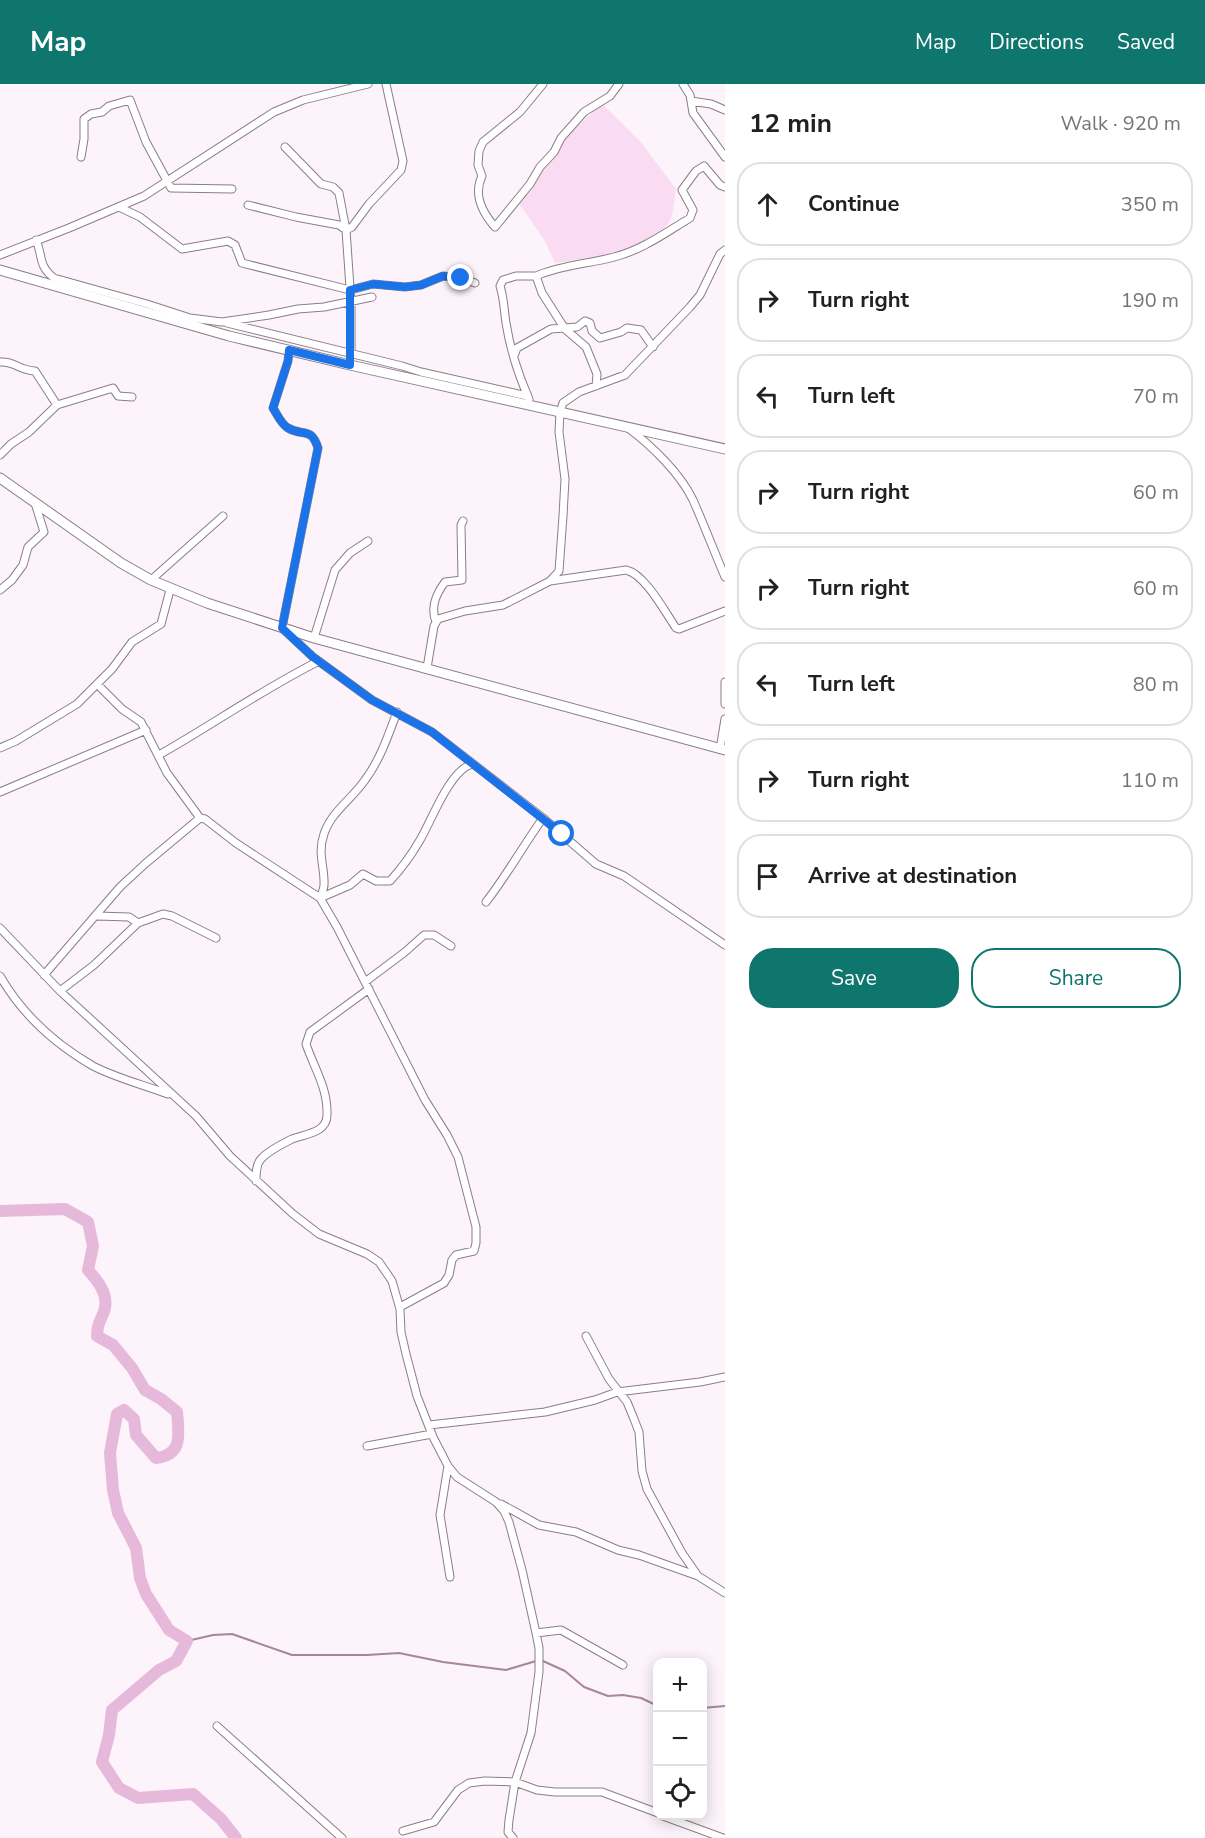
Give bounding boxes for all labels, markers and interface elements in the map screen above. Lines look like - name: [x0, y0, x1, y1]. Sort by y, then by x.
- text: Map: [30, 23, 86, 61]
- text: Map: [915, 28, 956, 56]
- text: Directions: [989, 28, 1084, 56]
- text: Saved: [1117, 28, 1175, 56]
- text: 12 min: [749, 106, 832, 141]
- text: Walk · 920 m: [1061, 110, 1181, 137]
- icon: ahead: [751, 188, 784, 221]
- text: Continue: [808, 189, 899, 219]
- text: 350 m: [1121, 191, 1179, 218]
- route end: [447, 264, 473, 290]
- icon: right: [751, 284, 784, 317]
- text: Turn right: [808, 285, 909, 315]
- text: 190 m: [1121, 287, 1179, 314]
- icon: left: [751, 380, 784, 413]
- text: Turn left: [808, 381, 895, 411]
- text: 70 m: [1133, 383, 1179, 410]
- icon: right: [751, 476, 784, 509]
- text: Turn right: [808, 477, 909, 507]
- text: 60 m: [1133, 479, 1179, 506]
- icon: right: [751, 572, 784, 605]
- text: Turn right: [808, 573, 909, 603]
- text: 60 m: [1133, 575, 1179, 602]
- icon: left: [751, 668, 784, 701]
- text: Turn left: [808, 669, 895, 699]
- text: 80 m: [1133, 671, 1179, 698]
- icon: right: [751, 764, 784, 797]
- text: Turn right: [808, 765, 909, 795]
- text: 110 m: [1121, 767, 1179, 794]
- route start: [548, 820, 574, 846]
- icon: arrive: [751, 860, 784, 893]
- text: Arrive at destination: [808, 861, 1017, 891]
- button: Save: [749, 948, 959, 1008]
- button: Share: [971, 948, 1181, 1008]
- map controls: [653, 1658, 707, 1820]
- button: +: [653, 1658, 707, 1712]
- button: −: [653, 1712, 707, 1766]
- button: locate: [653, 1766, 707, 1820]

